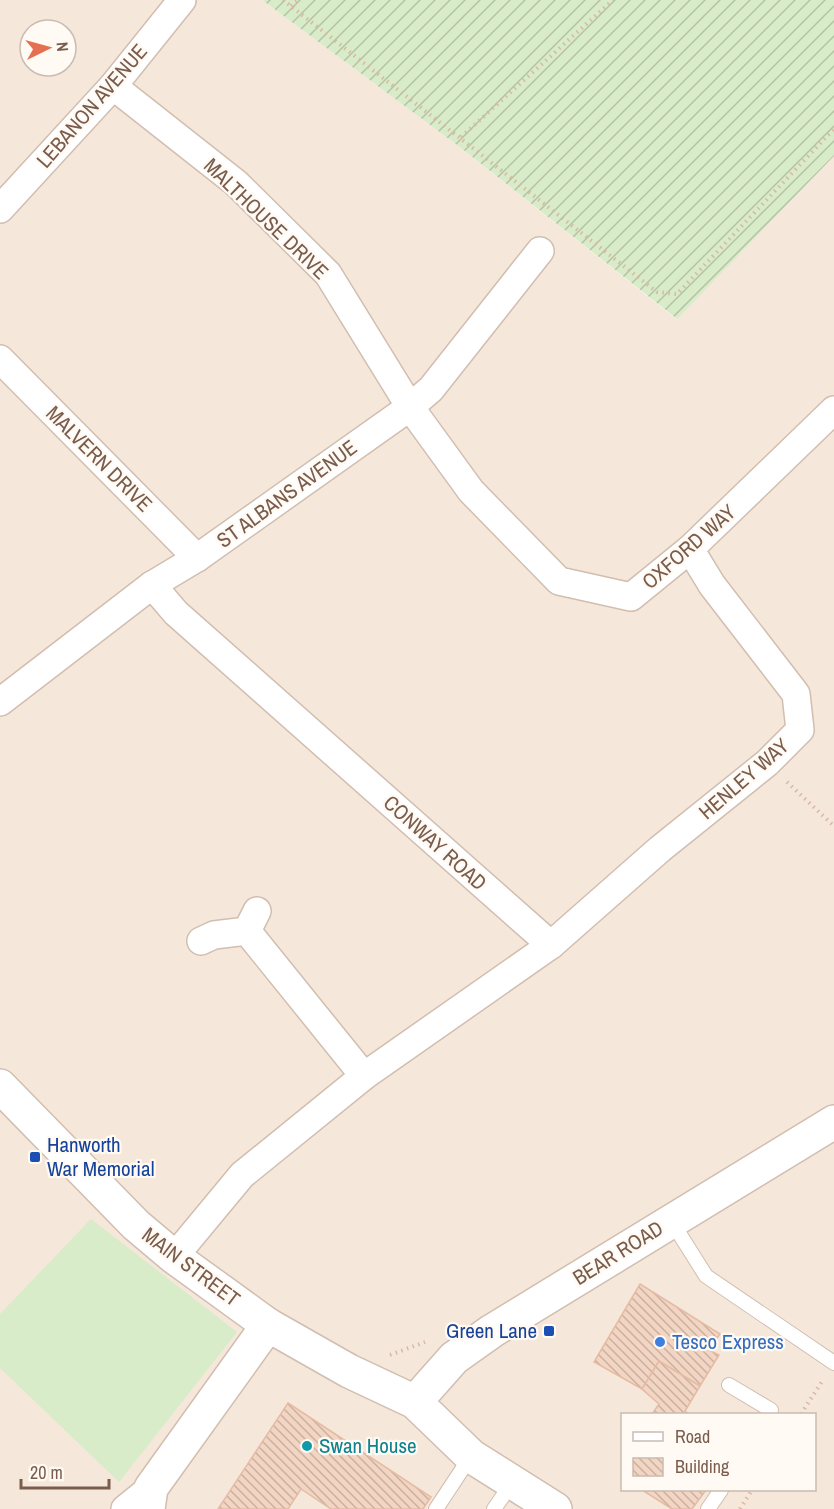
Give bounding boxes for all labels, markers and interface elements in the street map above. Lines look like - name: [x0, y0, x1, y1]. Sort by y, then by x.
- north arrow: [18, 18, 78, 78]
- street label: LEBANON AVENUE: [31, 39, 153, 173]
- street label: MALTHOUSE DRIVE: [198, 151, 335, 286]
- street label: MALVERN DRIVE: [40, 399, 159, 518]
- street label: ST ALBANS AVENUE: [211, 433, 363, 554]
- street label: OXFORD WAY: [635, 497, 742, 596]
- street label: HENLEY WAY: [692, 731, 795, 826]
- street label: CONWAY ROAD: [377, 788, 493, 897]
- place label: Hanworth War Memorial: [47, 1130, 154, 1183]
- marker: Hanworth War Memorial: [28, 1150, 42, 1164]
- street label: BEAR ROAD: [567, 1213, 668, 1292]
- street label: MAIN STREET: [136, 1220, 247, 1313]
- place label: Green Lane: [446, 1316, 537, 1345]
- marker: Green Lane: [542, 1324, 556, 1338]
- place label: Tesco Express: [672, 1327, 784, 1356]
- marker: Tesco Express: [653, 1335, 667, 1349]
- legend: [621, 1413, 816, 1491]
- text: Road: [675, 1424, 710, 1449]
- place label: Swan House: [319, 1431, 417, 1460]
- marker: Swan House: [300, 1439, 314, 1453]
- scale bar: [21, 1452, 110, 1490]
- text: Building: [675, 1454, 730, 1479]
- text: 20 m: [30, 1460, 63, 1485]

